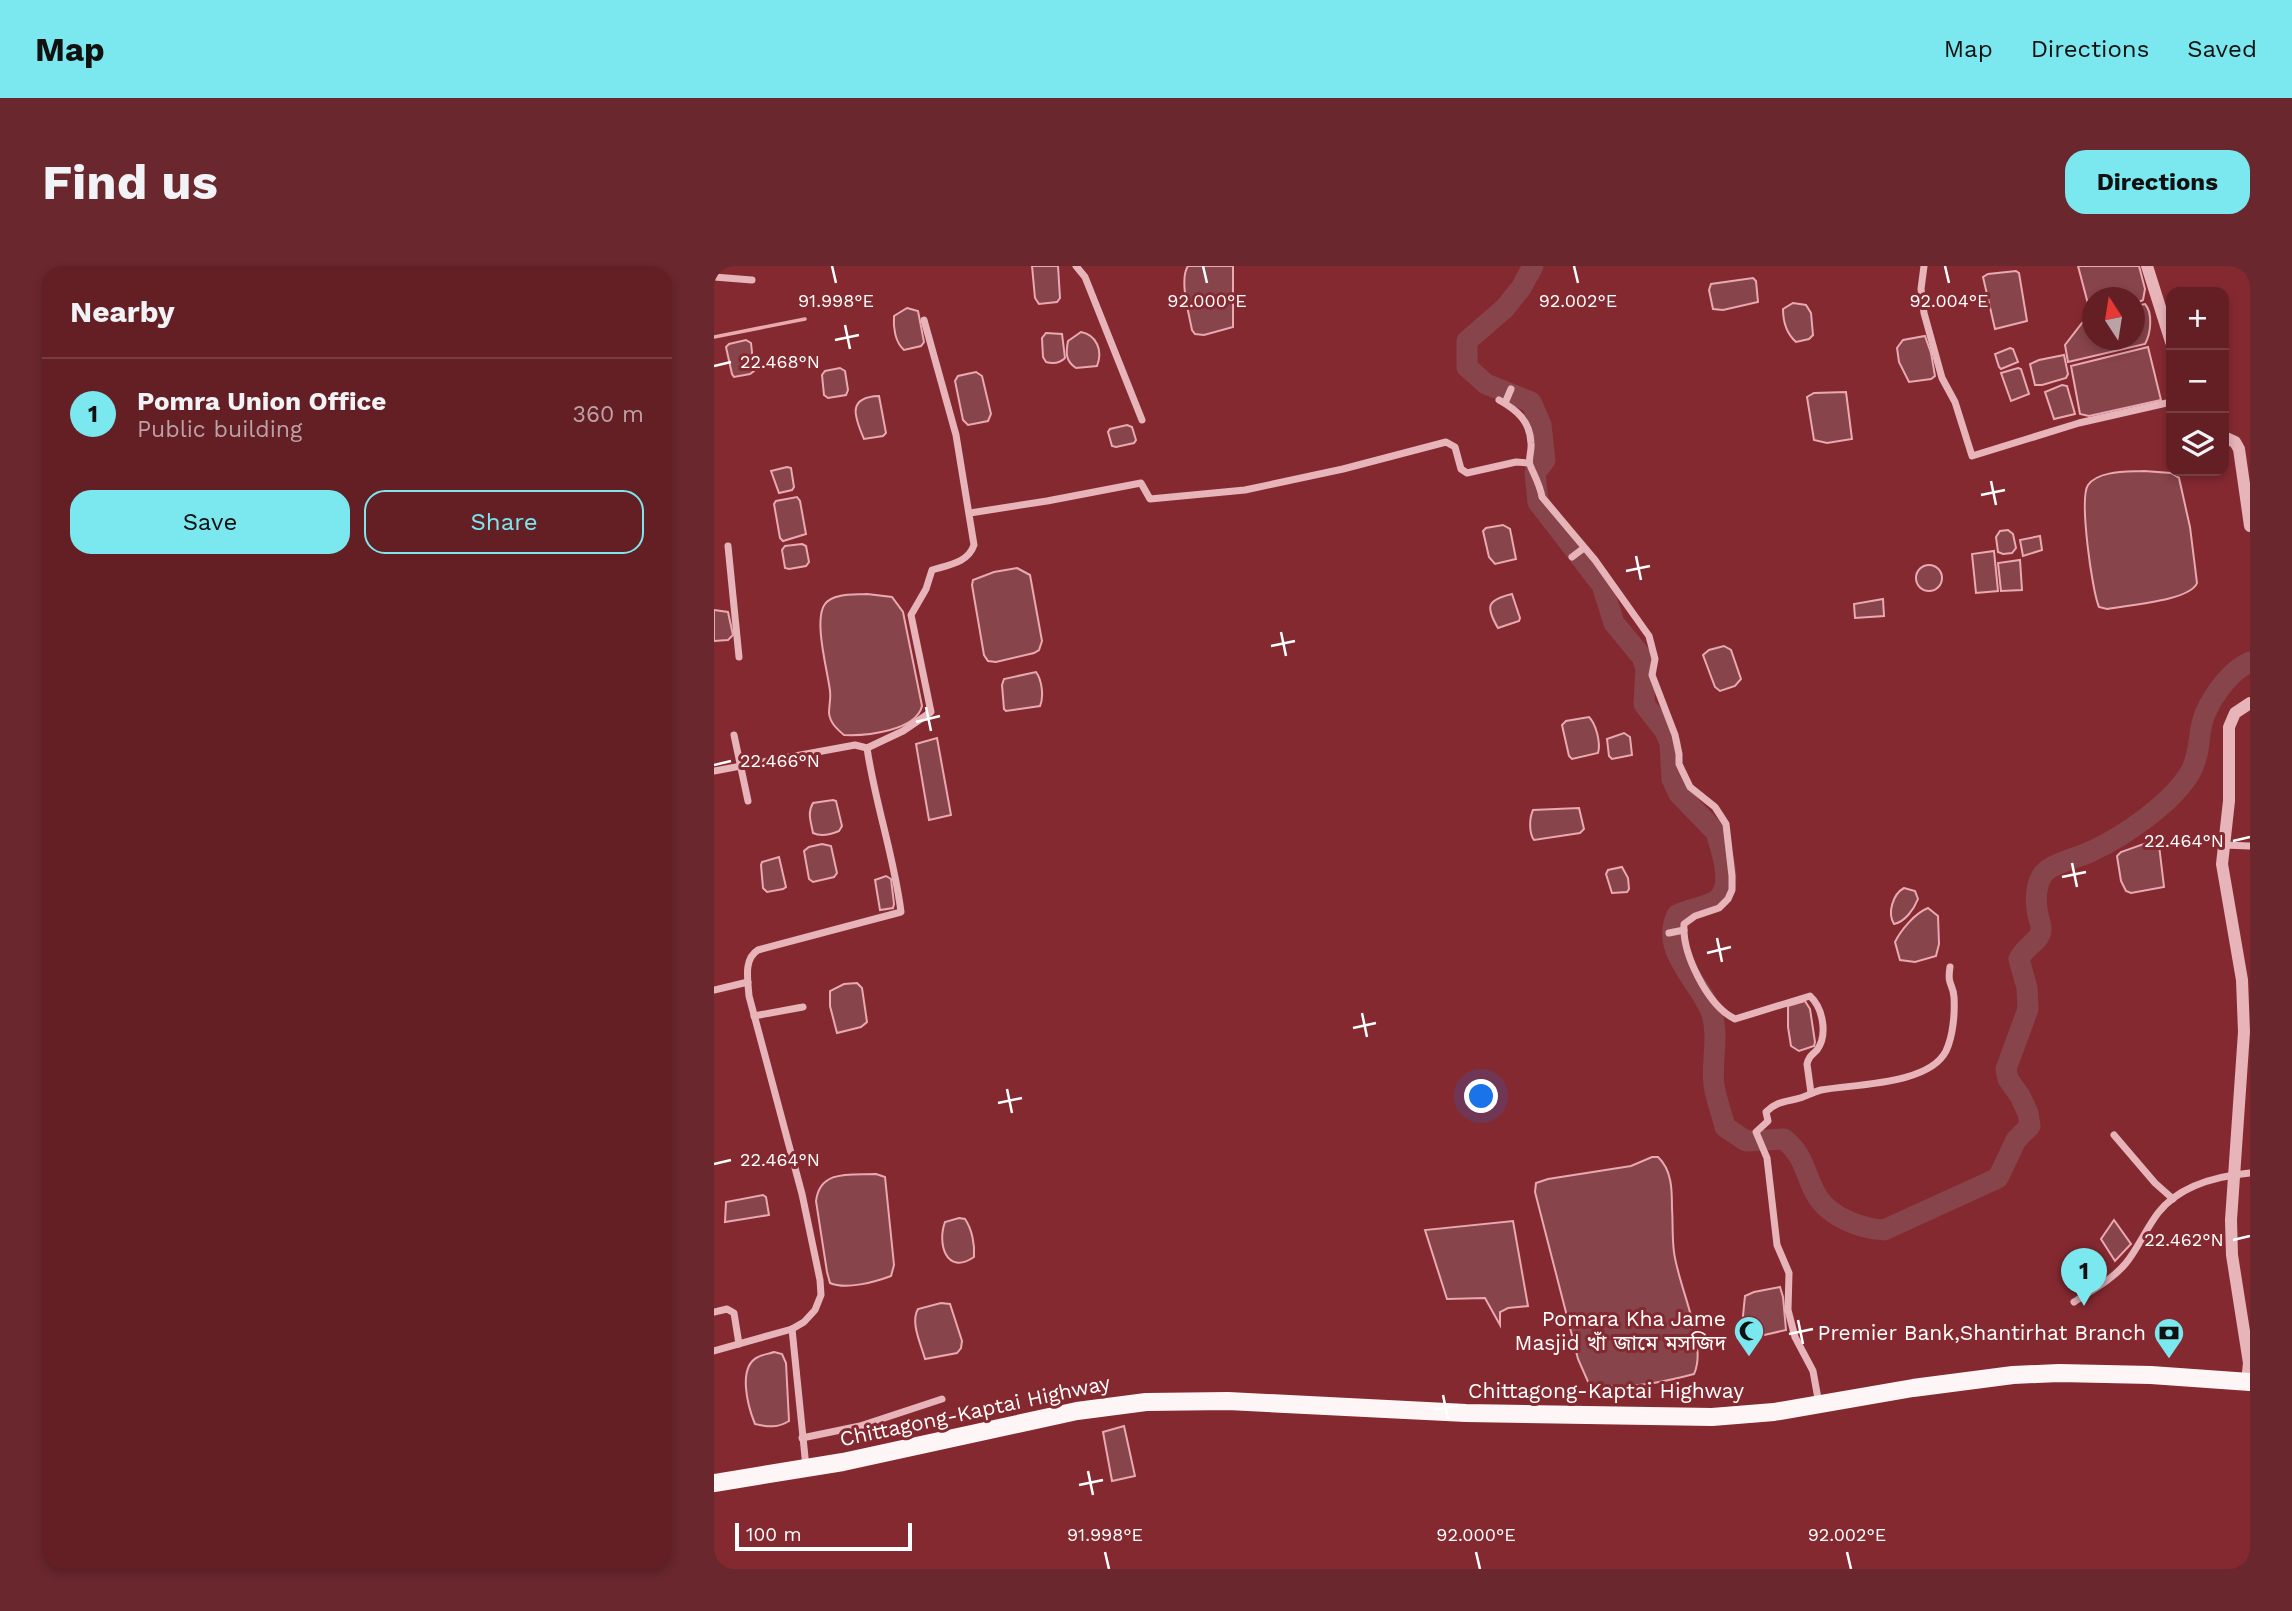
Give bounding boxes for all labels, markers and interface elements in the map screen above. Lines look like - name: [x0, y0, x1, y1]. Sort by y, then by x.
- text: Map: [35, 30, 105, 69]
- text: Map: [1944, 35, 1993, 63]
- text: Directions: [2031, 35, 2149, 63]
- text: Saved: [2187, 35, 2257, 63]
- button: Directions: [2065, 150, 2250, 214]
- text: Find us: [42, 153, 218, 211]
- north arrow: [2082, 287, 2145, 350]
- map controls: [2166, 287, 2229, 476]
- button: +: [2166, 287, 2229, 350]
- text: 91.998°E: [798, 290, 874, 311]
- text: 92.000°E: [1167, 290, 1247, 311]
- text: 92.002°E: [1539, 290, 1617, 311]
- text: 92.004°E: [1909, 290, 1989, 311]
- text: Nearby: [70, 294, 175, 329]
- button: −: [2166, 350, 2229, 413]
- text: 22.468°N: [740, 351, 820, 372]
- text: Pomra Union Office: [137, 386, 386, 416]
- text: 1: [88, 401, 98, 428]
- text: 360 m: [573, 401, 644, 428]
- button: layers: [2166, 413, 2229, 476]
- text: Public building: [137, 416, 302, 443]
- button: Save: [70, 490, 350, 554]
- button: Share: [364, 490, 644, 554]
- text: 22.466°N: [740, 750, 820, 771]
- text: 22.464°N: [2144, 830, 2224, 851]
- your location: [1464, 1079, 1498, 1113]
- text: 22.464°N: [740, 1149, 820, 1170]
- text: 22.462°N: [2144, 1229, 2224, 1250]
- pin: 1: [2061, 1248, 2107, 1306]
- place label: Pomara Kha Jame Masjid খাঁ জামে মসজিদ: [1515, 1306, 1726, 1355]
- mosque icon: Pomara Kha Jame Masjid খাঁ জামে মসজিদ: [1732, 1314, 1766, 1358]
- bank icon: Premier Bank,Shantirhat Branch: [2152, 1316, 2186, 1360]
- place label: Premier Bank,Shantirhat Branch: [1818, 1320, 2146, 1345]
- street label: Chittagong-Kaptai Highway: [837, 1370, 1113, 1451]
- street label: Chittagong-Kaptai Highway: [1468, 1378, 1744, 1403]
- scale bar: [735, 1520, 912, 1552]
- text: 100 m: [746, 1523, 802, 1546]
- text: 91.998°E: [1067, 1524, 1143, 1545]
- text: 92.000°E: [1436, 1524, 1516, 1545]
- text: 92.002°E: [1808, 1524, 1886, 1545]

